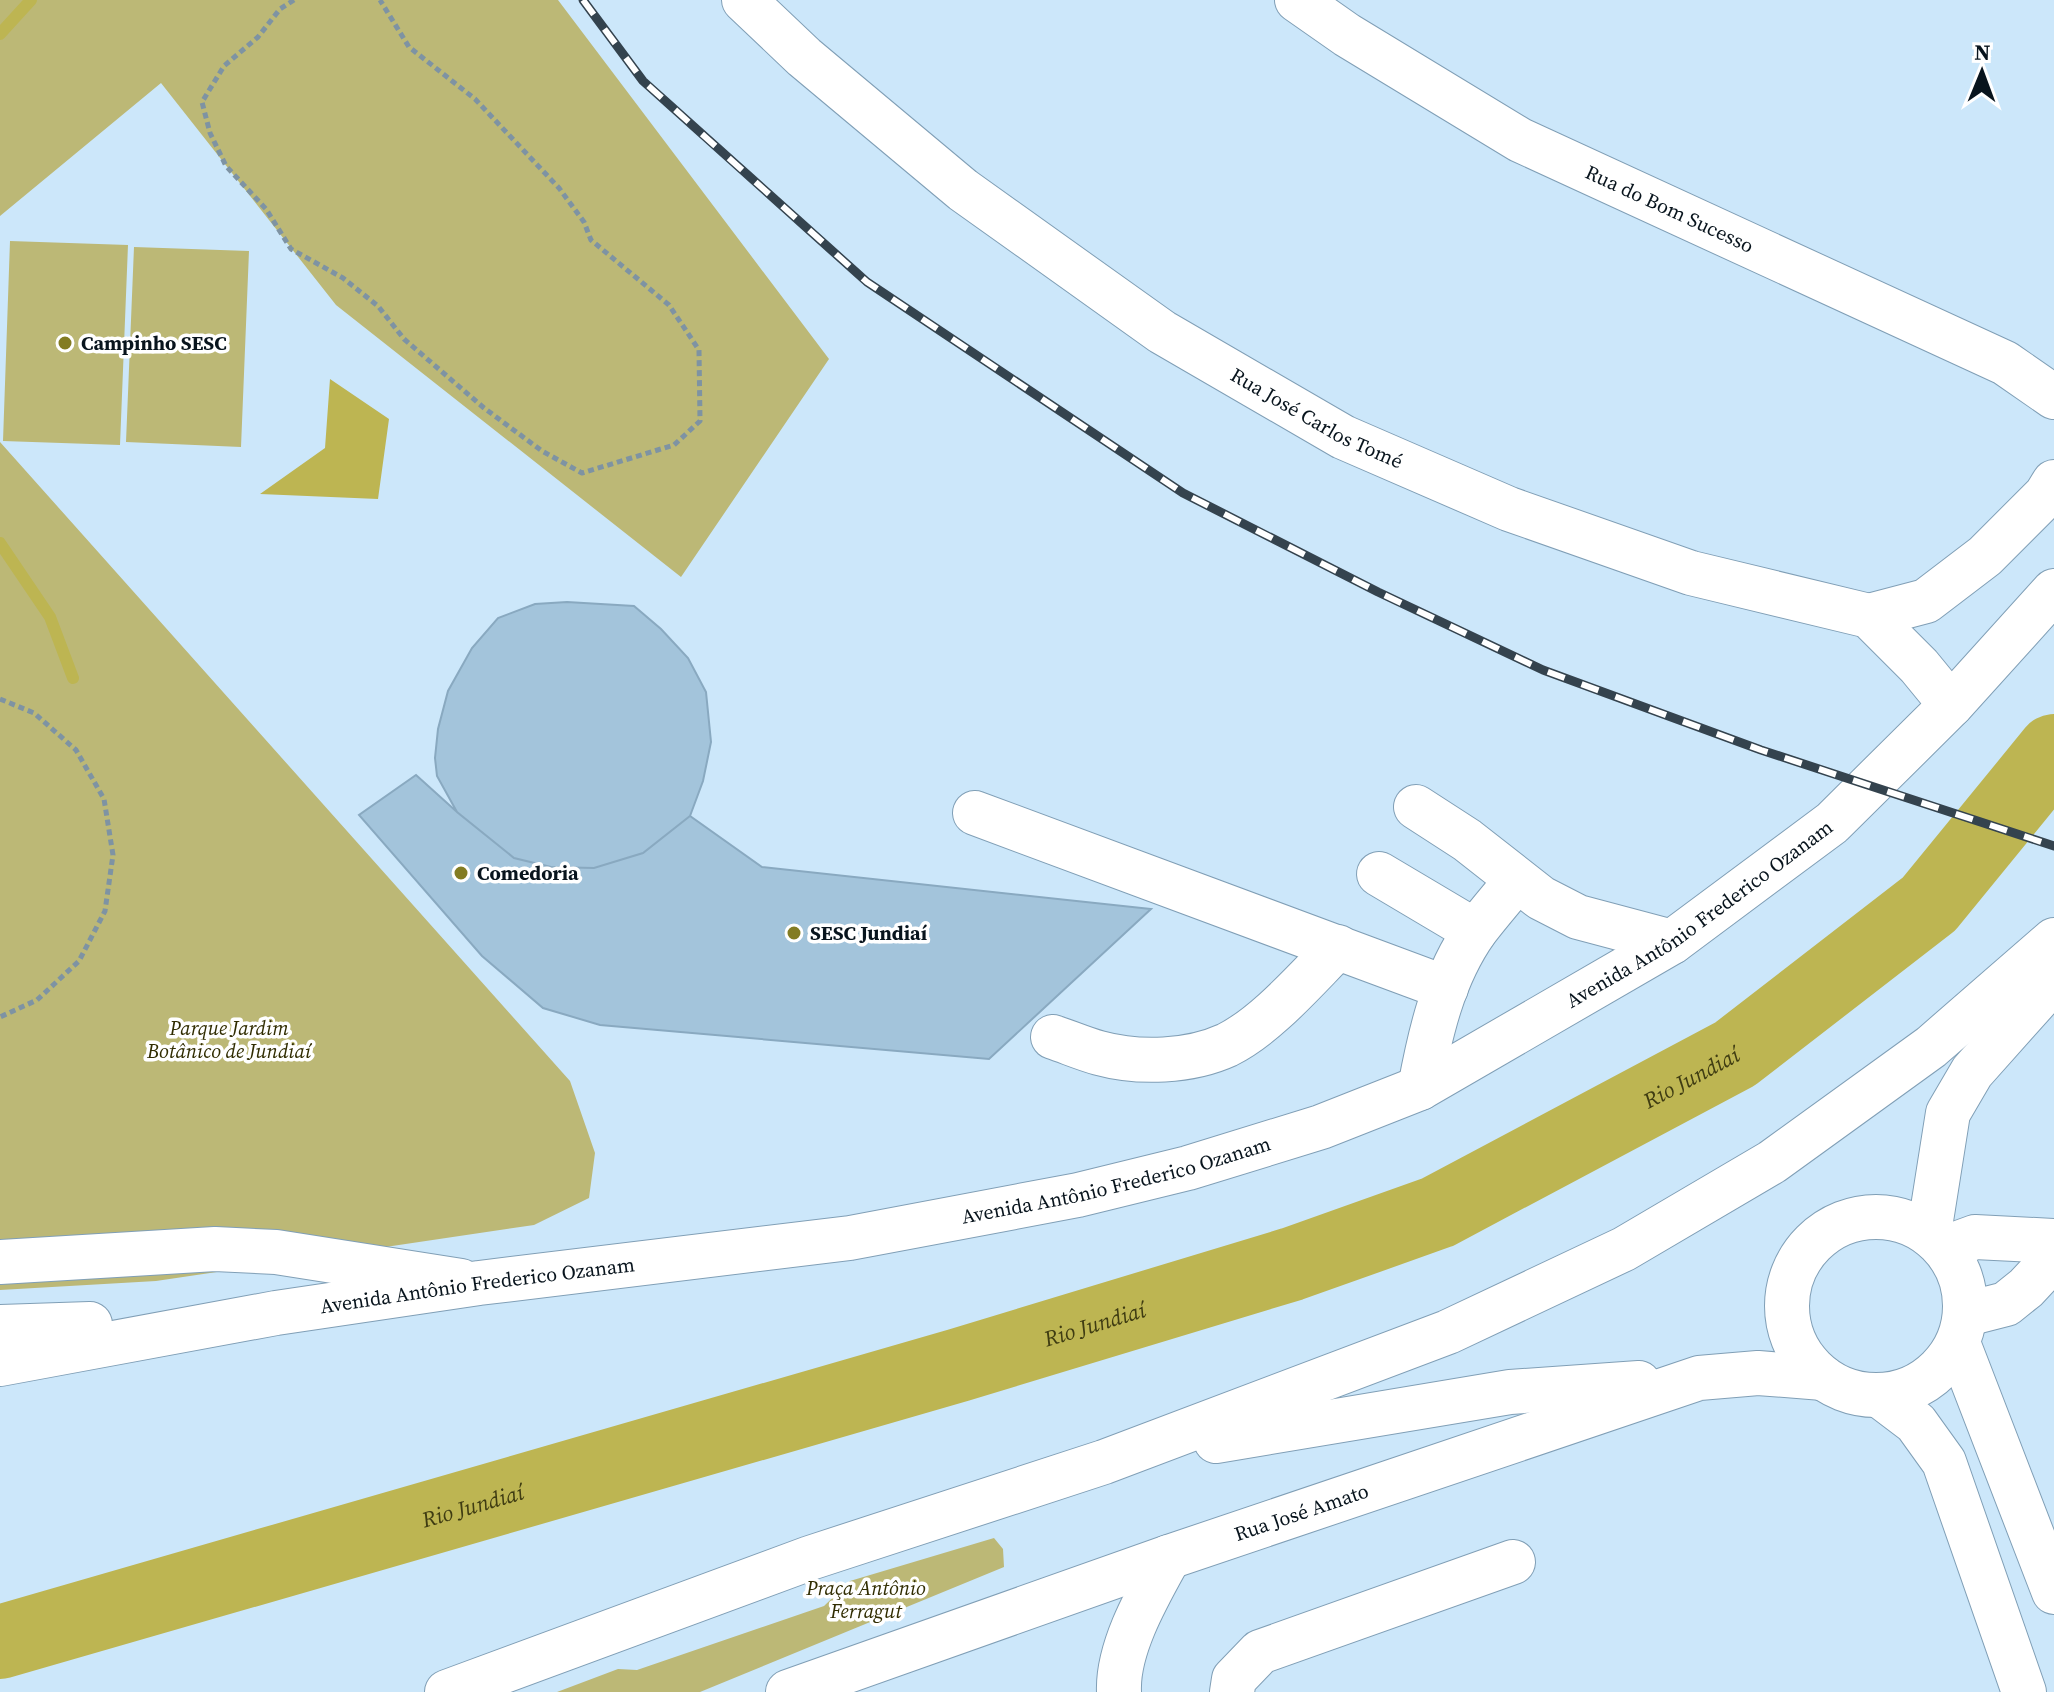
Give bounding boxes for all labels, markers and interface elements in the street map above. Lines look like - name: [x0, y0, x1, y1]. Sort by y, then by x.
- north arrow: [1942, 32, 2022, 112]
- text: N: [1974, 37, 1991, 67]
- street label: Rua do Bom Sucesso: [1581, 158, 1758, 260]
- place label: Campinho SESC: [81, 329, 227, 357]
- marker: Campinho SESC: [56, 334, 74, 352]
- street label: Rua José Carlos Tomé: [1226, 361, 1407, 475]
- street label: Avenida Antônio Frederico Ozanam: [1561, 813, 1838, 1014]
- place label: Comedoria: [477, 859, 579, 887]
- marker: Comedoria: [452, 864, 470, 882]
- place label: SESC Jundiaí: [810, 919, 927, 947]
- marker: SESC Jundiaí: [785, 924, 803, 942]
- park label: Parque Jardim Botânico de Jundiaí: [146, 1014, 313, 1065]
- water label: Rio Jundiaí: [1637, 1039, 1746, 1116]
- street label: Avenida Antônio Frederico Ozanam: [959, 1129, 1274, 1231]
- street label: Avenida Antônio Frederico Ozanam: [318, 1250, 636, 1320]
- water label: Rio Jundiaí: [1039, 1294, 1151, 1354]
- water label: Rio Jundiaí: [417, 1476, 529, 1535]
- street label: Rua José Amato: [1231, 1477, 1372, 1548]
- park label: Praça Antônio Ferragut: [805, 1574, 926, 1625]

